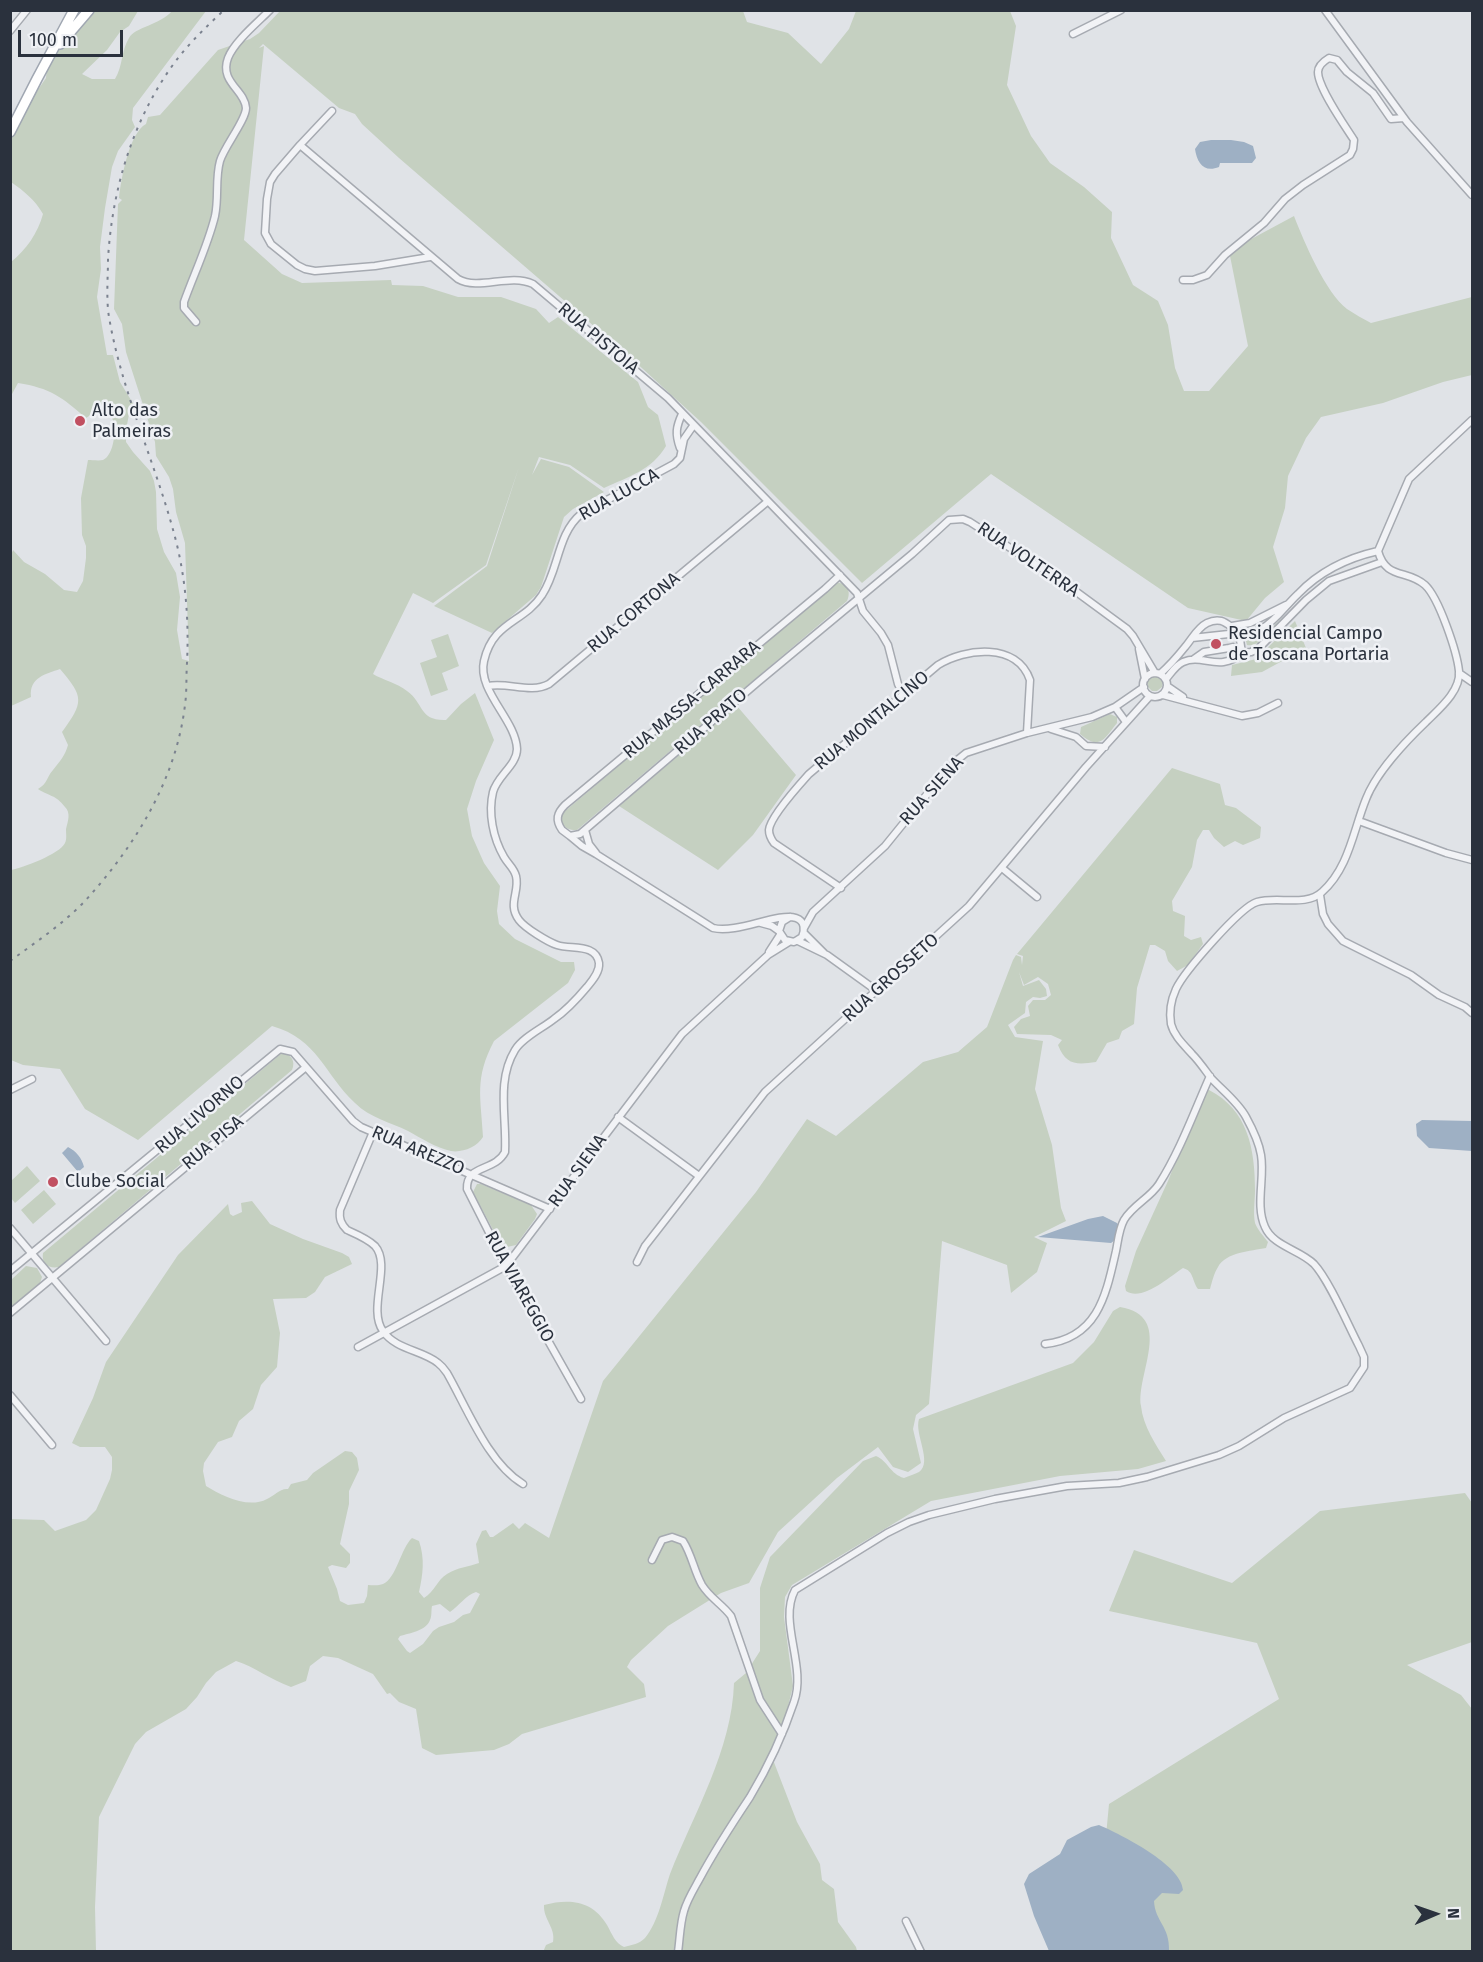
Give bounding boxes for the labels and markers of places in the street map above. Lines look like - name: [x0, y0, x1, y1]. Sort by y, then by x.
- place label: Alto das Palmeiras: [92, 400, 171, 442]
- marker: Alto das Palmeiras: [73, 414, 87, 428]
- place label: Residencial Campo de Toscana Portaria: [1228, 623, 1389, 666]
- marker: Residencial Campo de Toscana Portaria: [1209, 637, 1223, 651]
- place label: Clube Social: [65, 1171, 165, 1193]
- marker: Clube Social: [46, 1175, 60, 1189]

